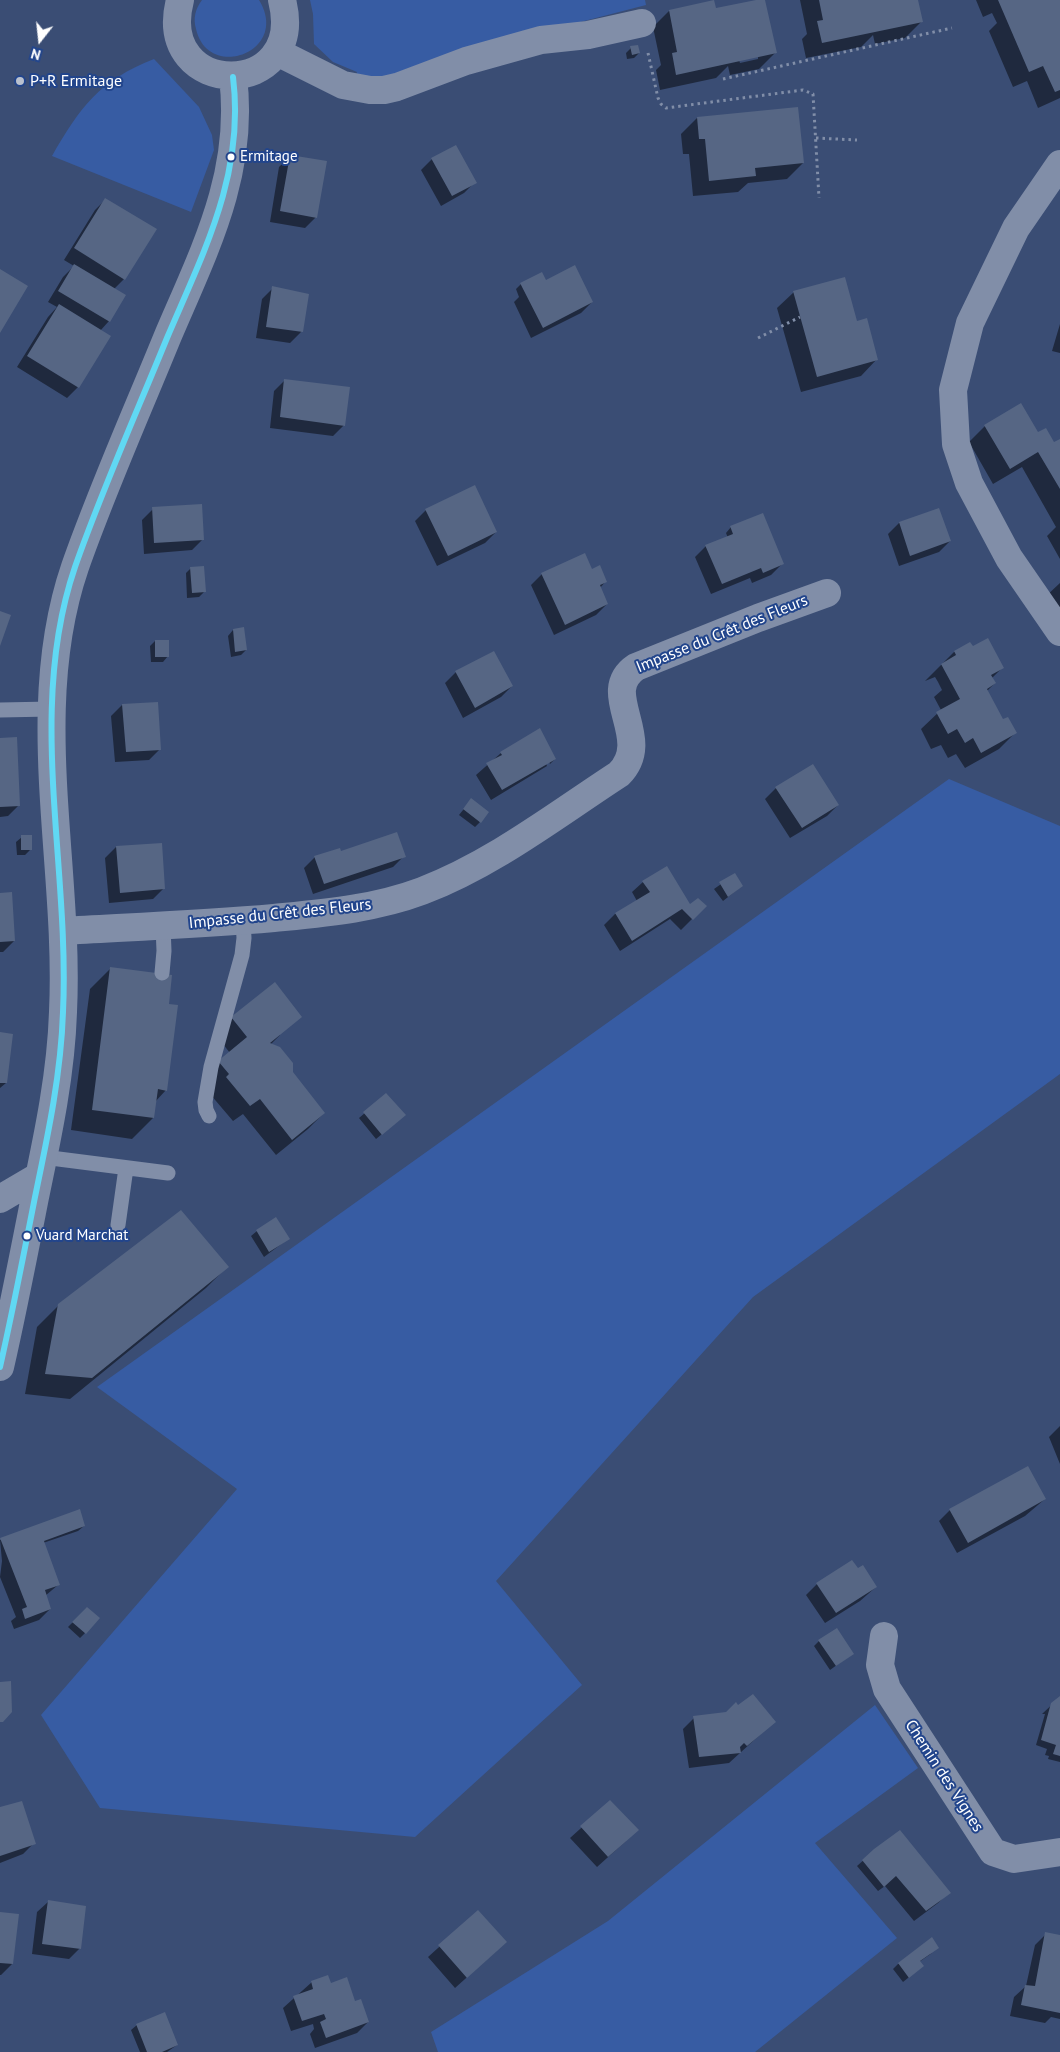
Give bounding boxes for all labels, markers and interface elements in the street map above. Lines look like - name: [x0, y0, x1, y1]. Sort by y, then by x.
- north arrow: [15, 15, 65, 65]
- text: N: [29, 45, 43, 64]
- place label: P+R Ermitage: [30, 71, 122, 91]
- marker: P+R Ermitage: [14, 75, 26, 87]
- place label: Ermitage: [240, 148, 298, 166]
- marker: Ermitage: [226, 152, 236, 162]
- street label: Impasse du Crêt des Fleurs: [633, 591, 811, 677]
- street label: Impasse du Crêt des Fleurs: [188, 895, 372, 933]
- place label: Vuard Marchat: [36, 1227, 128, 1245]
- marker: Vuard Marchat: [22, 1231, 32, 1241]
- street label: Chemin des Vignes: [901, 1716, 987, 1836]

